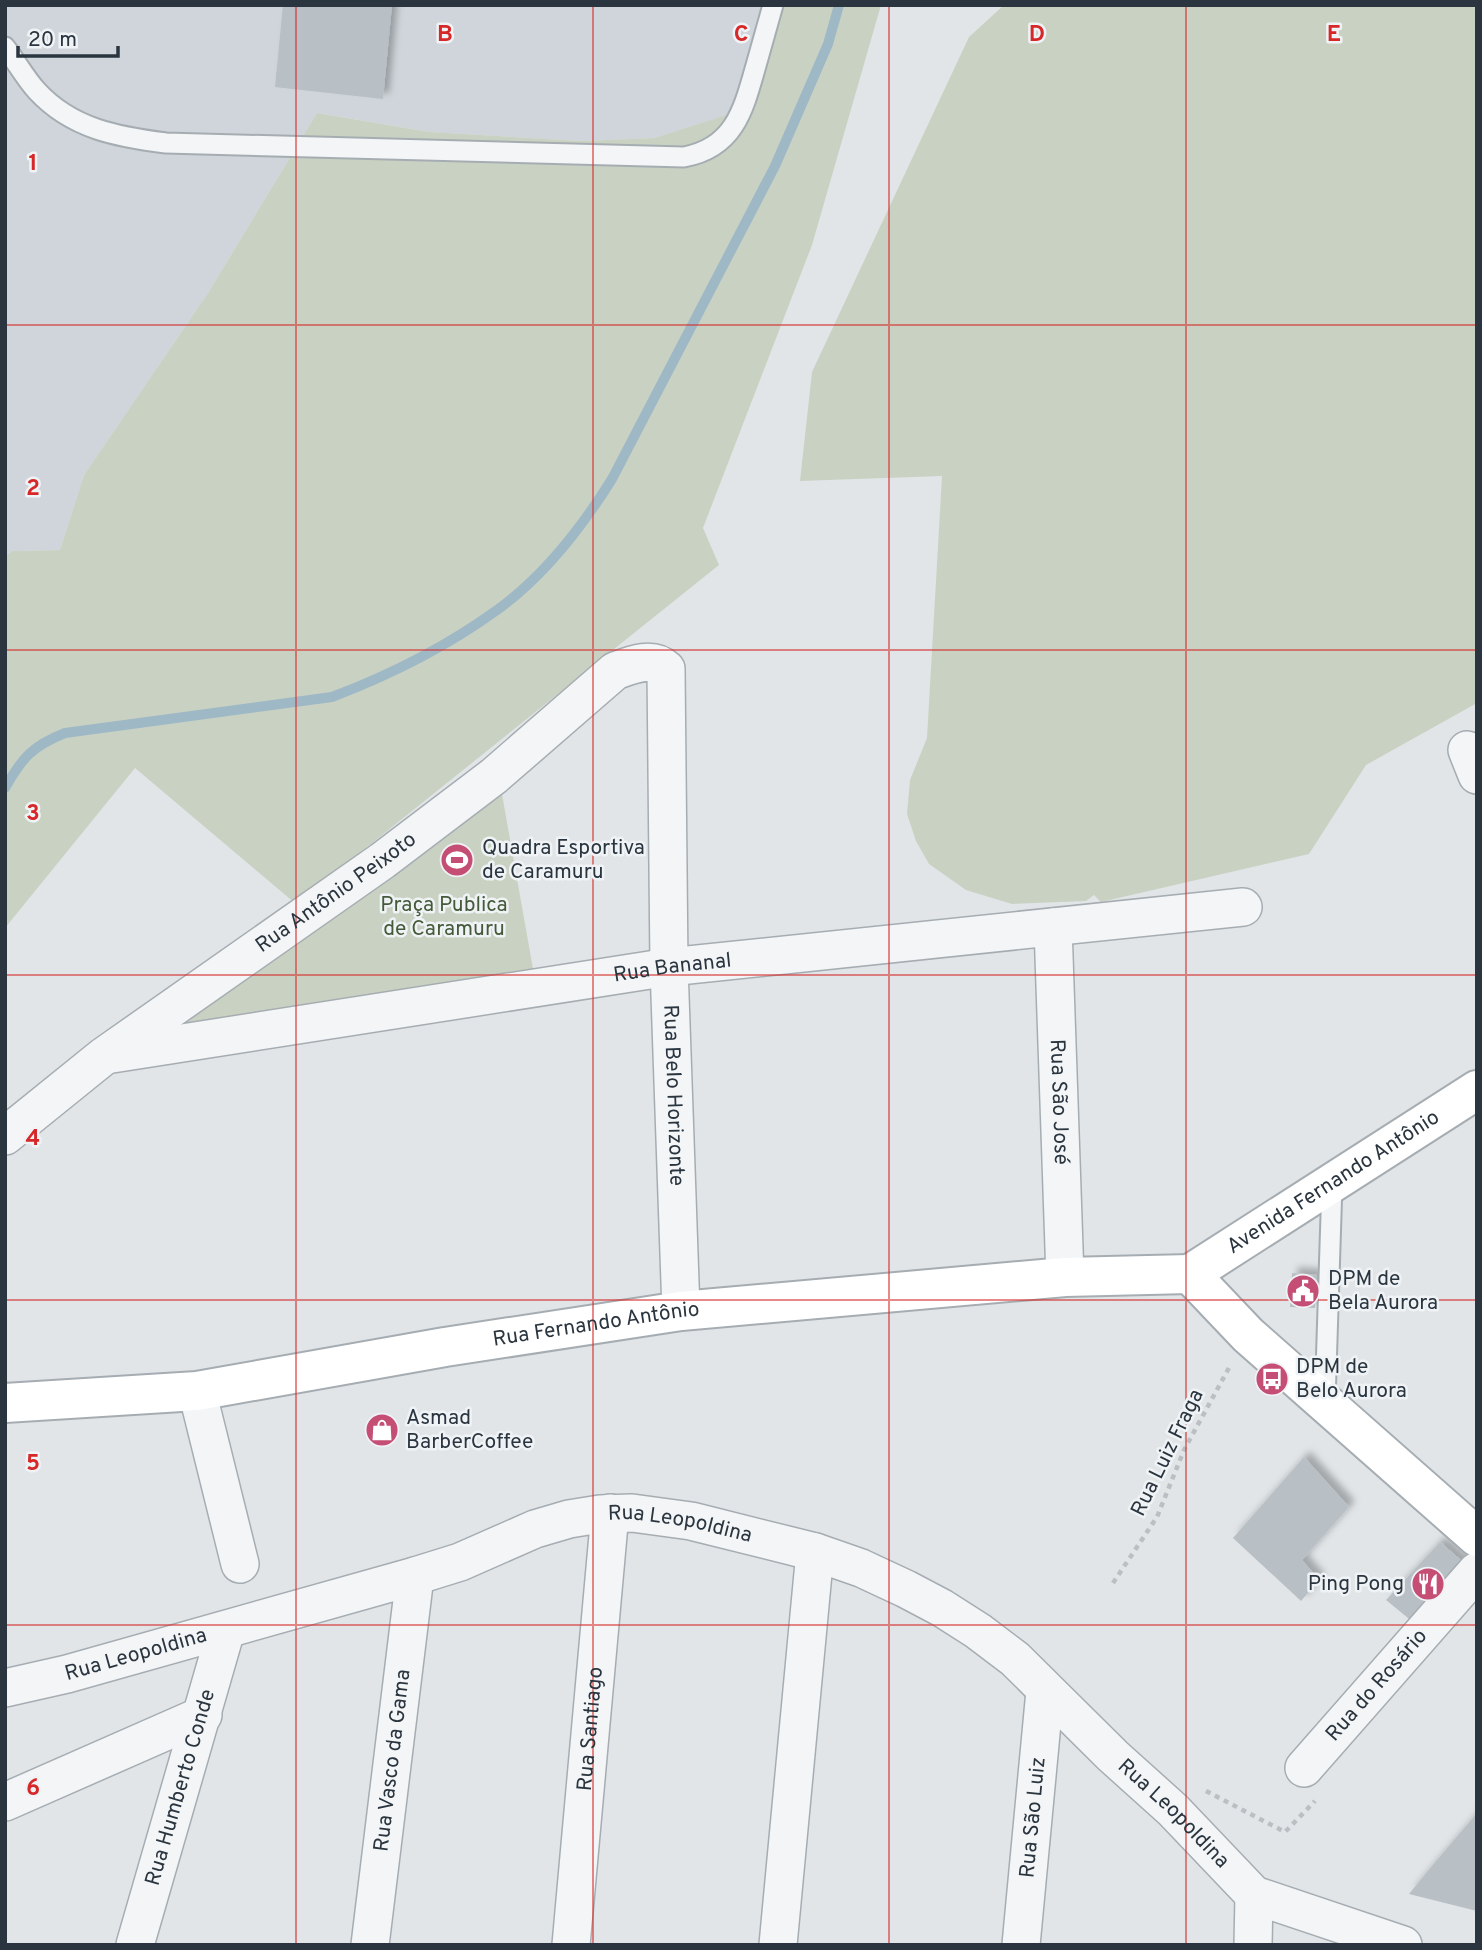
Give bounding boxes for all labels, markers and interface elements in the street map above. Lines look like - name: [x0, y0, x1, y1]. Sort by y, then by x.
- scale bar: [18, 14, 117, 58]
- text: B: [437, 21, 453, 50]
- text: C: [734, 21, 748, 50]
- text: D: [1029, 21, 1045, 50]
- text: E: [1327, 21, 1341, 50]
- text: 20 m: [28, 27, 77, 54]
- text: 1: [28, 150, 38, 179]
- text: 2: [26, 475, 40, 504]
- text: 3: [26, 800, 40, 829]
- street label: Rua Antônio Peixoto: [250, 826, 422, 959]
- place label: Quadra Esportiva de Caramuru: [482, 835, 645, 886]
- sports icon: Quadra Esportiva de Caramuru: [438, 841, 476, 879]
- park label: Praça Publica de Caramuru: [380, 892, 508, 943]
- street label: Rua Bananal: [611, 947, 733, 989]
- street label: Rua Belo Horizonte: [657, 1004, 690, 1186]
- street label: Rua São José: [1043, 1039, 1075, 1165]
- street label: Avenida Fernando Antônio: [1222, 1104, 1445, 1260]
- text: 4: [26, 1125, 40, 1154]
- place label: DPM de Bela Aurora: [1328, 1266, 1438, 1317]
- public building icon: DPM de Bela Aurora: [1284, 1272, 1322, 1310]
- street label: Rua Fernando Antônio: [491, 1296, 701, 1353]
- place label: DPM de Belo Aurora: [1296, 1354, 1407, 1405]
- bus stop icon: DPM de Belo Aurora: [1253, 1360, 1291, 1398]
- street label: Rua Luiz Fraga: [1126, 1385, 1210, 1521]
- place label: Asmad BarberCoffee: [406, 1405, 533, 1456]
- shop icon: Asmad BarberCoffee: [363, 1411, 401, 1449]
- text: 5: [26, 1450, 40, 1479]
- street label: Rua Leopoldina: [607, 1499, 755, 1549]
- restaurant icon: Ping Pong: [1409, 1565, 1447, 1603]
- place label: Ping Pong: [1308, 1571, 1404, 1598]
- street label: Rua Leopoldina: [62, 1622, 210, 1687]
- street label: Rua do Rosário: [1320, 1623, 1433, 1747]
- street label: Rua Santiago: [571, 1666, 610, 1792]
- street label: Rua Vasco da Gama: [368, 1668, 417, 1853]
- street label: Rua Humberto Conde: [139, 1686, 222, 1889]
- street label: Rua Leopoldina: [1112, 1753, 1235, 1874]
- street label: Rua São Luiz: [1014, 1756, 1052, 1879]
- text: 6: [26, 1775, 40, 1804]

